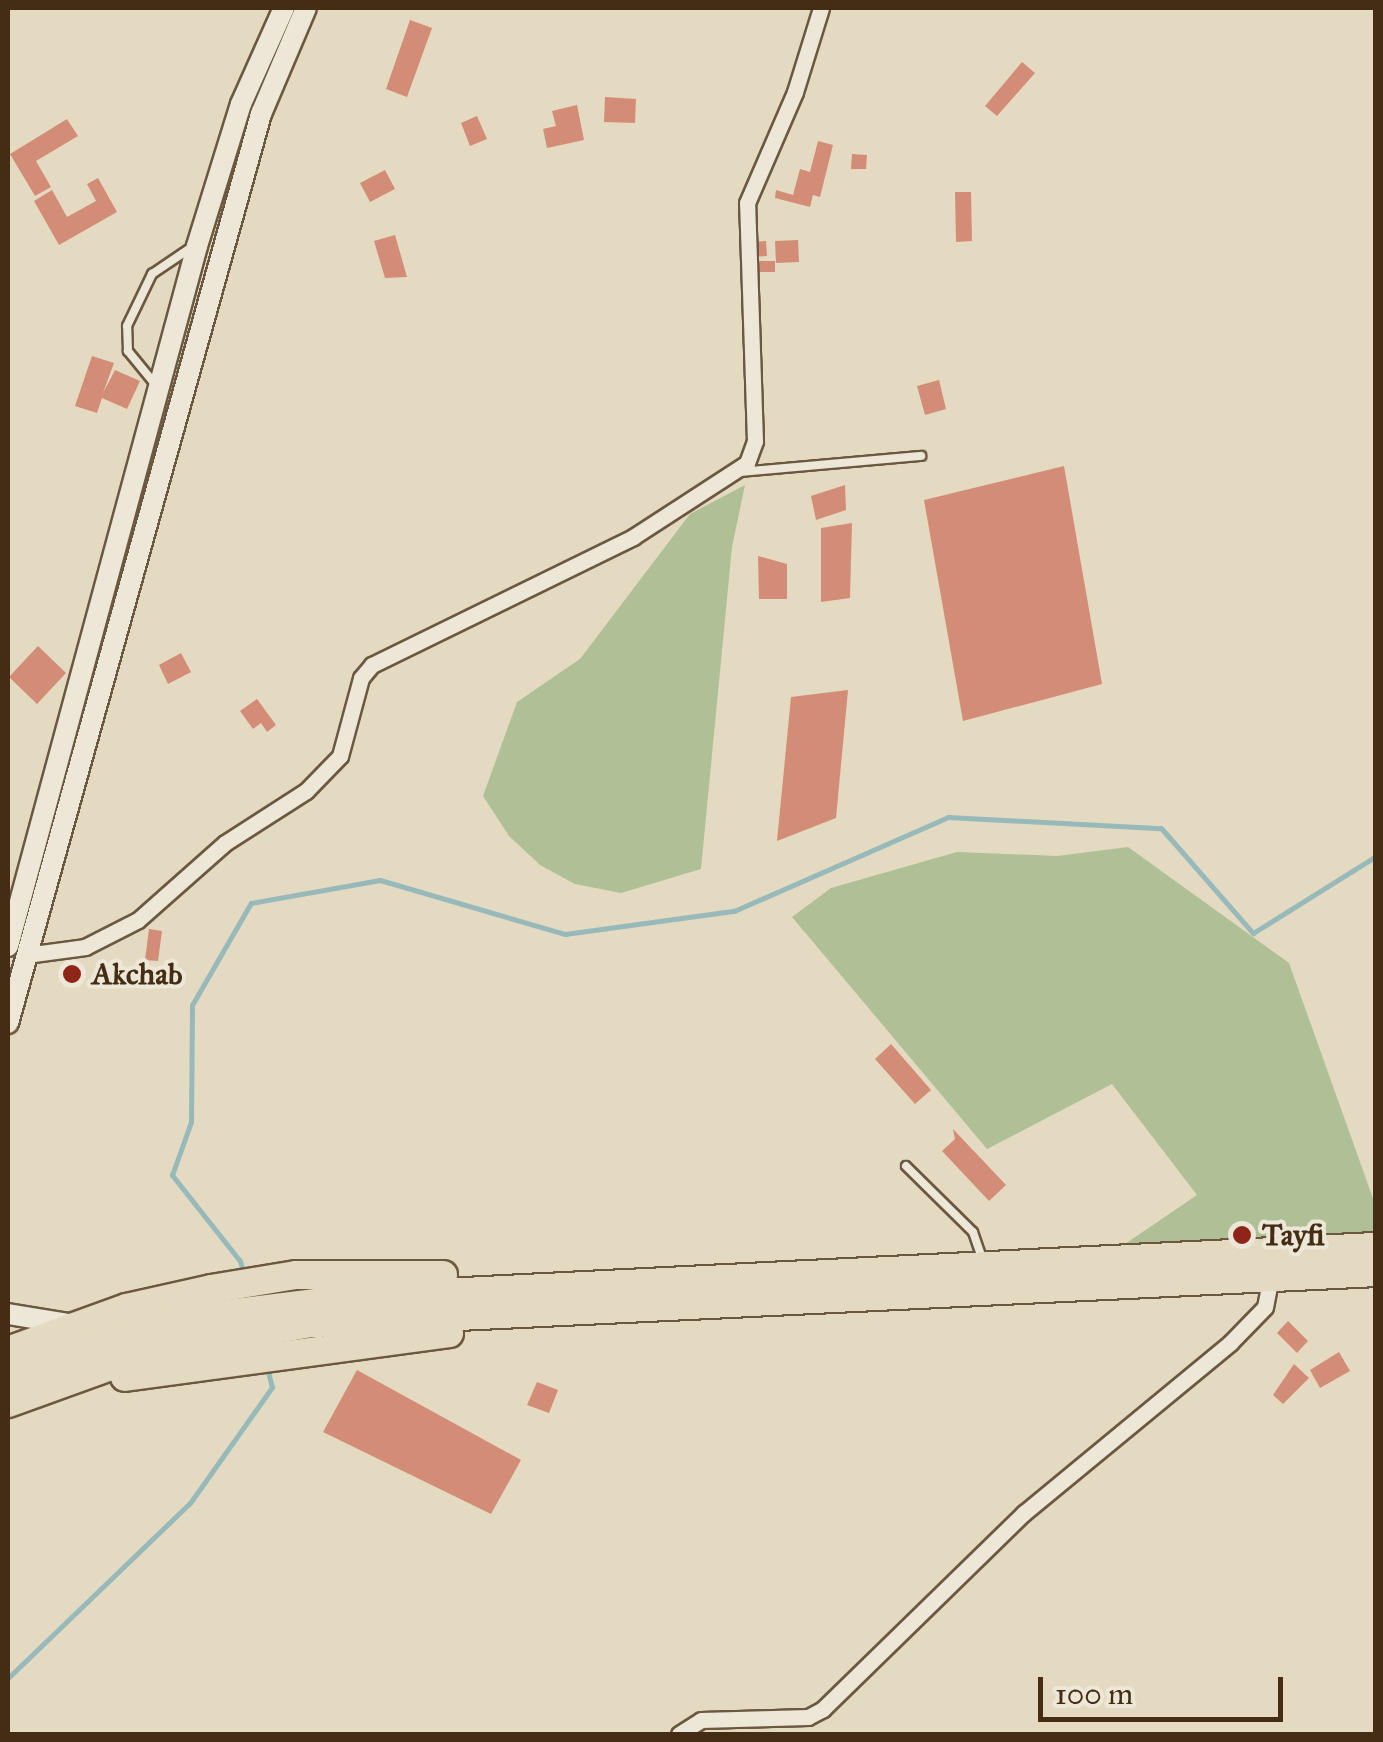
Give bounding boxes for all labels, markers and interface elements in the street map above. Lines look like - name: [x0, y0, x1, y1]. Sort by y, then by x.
- place label: Akchab: [92, 956, 182, 992]
- marker: Akchab: [61, 963, 83, 985]
- place label: Tayfi: [1262, 1217, 1324, 1253]
- marker: Tayfi: [1231, 1224, 1253, 1246]
- scale bar: [1043, 1657, 1288, 1719]
- text: 100 m: [1055, 1676, 1133, 1712]

